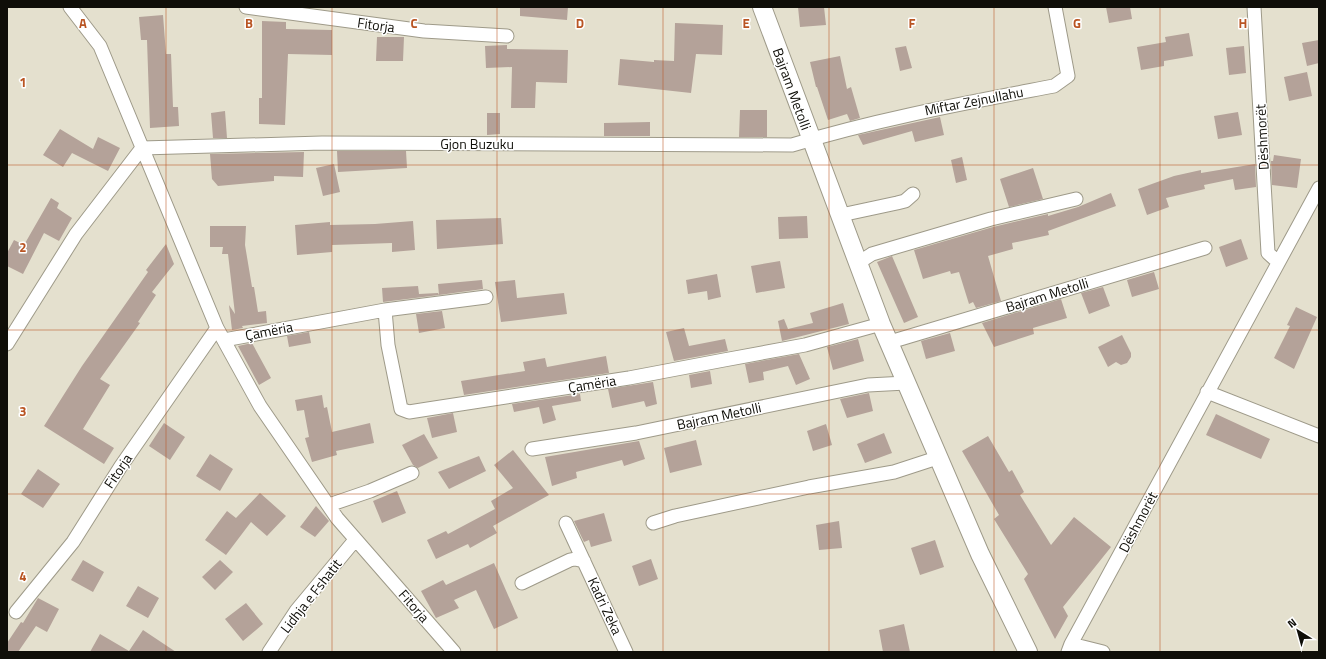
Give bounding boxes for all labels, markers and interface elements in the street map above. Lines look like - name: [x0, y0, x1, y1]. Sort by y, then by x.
- street label: Fitorja: [356, 11, 396, 38]
- text: A: [79, 13, 87, 33]
- text: B: [245, 13, 253, 33]
- text: C: [410, 13, 418, 33]
- text: D: [576, 13, 584, 33]
- text: E: [742, 13, 750, 33]
- text: F: [909, 13, 916, 33]
- text: G: [1073, 13, 1081, 33]
- text: H: [1239, 13, 1247, 33]
- street label: Bajram Metolli: [768, 45, 817, 133]
- text: 1: [19, 72, 27, 92]
- street label: Miftar Zejnullahu: [923, 81, 1025, 120]
- street label: Dëshmorët: [1249, 104, 1274, 170]
- street label: Gjon Buzuku: [440, 133, 514, 154]
- text: 2: [19, 237, 27, 257]
- street label: Bajram Metolli: [1003, 272, 1091, 317]
- street label: Çamëria: [243, 316, 295, 345]
- street label: Çamëria: [566, 369, 617, 398]
- street label: Bajram Metolli: [675, 396, 763, 435]
- text: 3: [19, 401, 27, 421]
- street label: Fitorja: [98, 449, 137, 492]
- street label: Dëshmorët: [1113, 488, 1162, 556]
- street label: Lidhja e Fshatit: [275, 554, 346, 637]
- text: 4: [19, 566, 27, 586]
- street label: Kadri Zeka: [583, 573, 628, 638]
- street label: Fitorja: [394, 585, 435, 627]
- north arrow: [1278, 611, 1318, 651]
- text: N: [1284, 614, 1300, 632]

